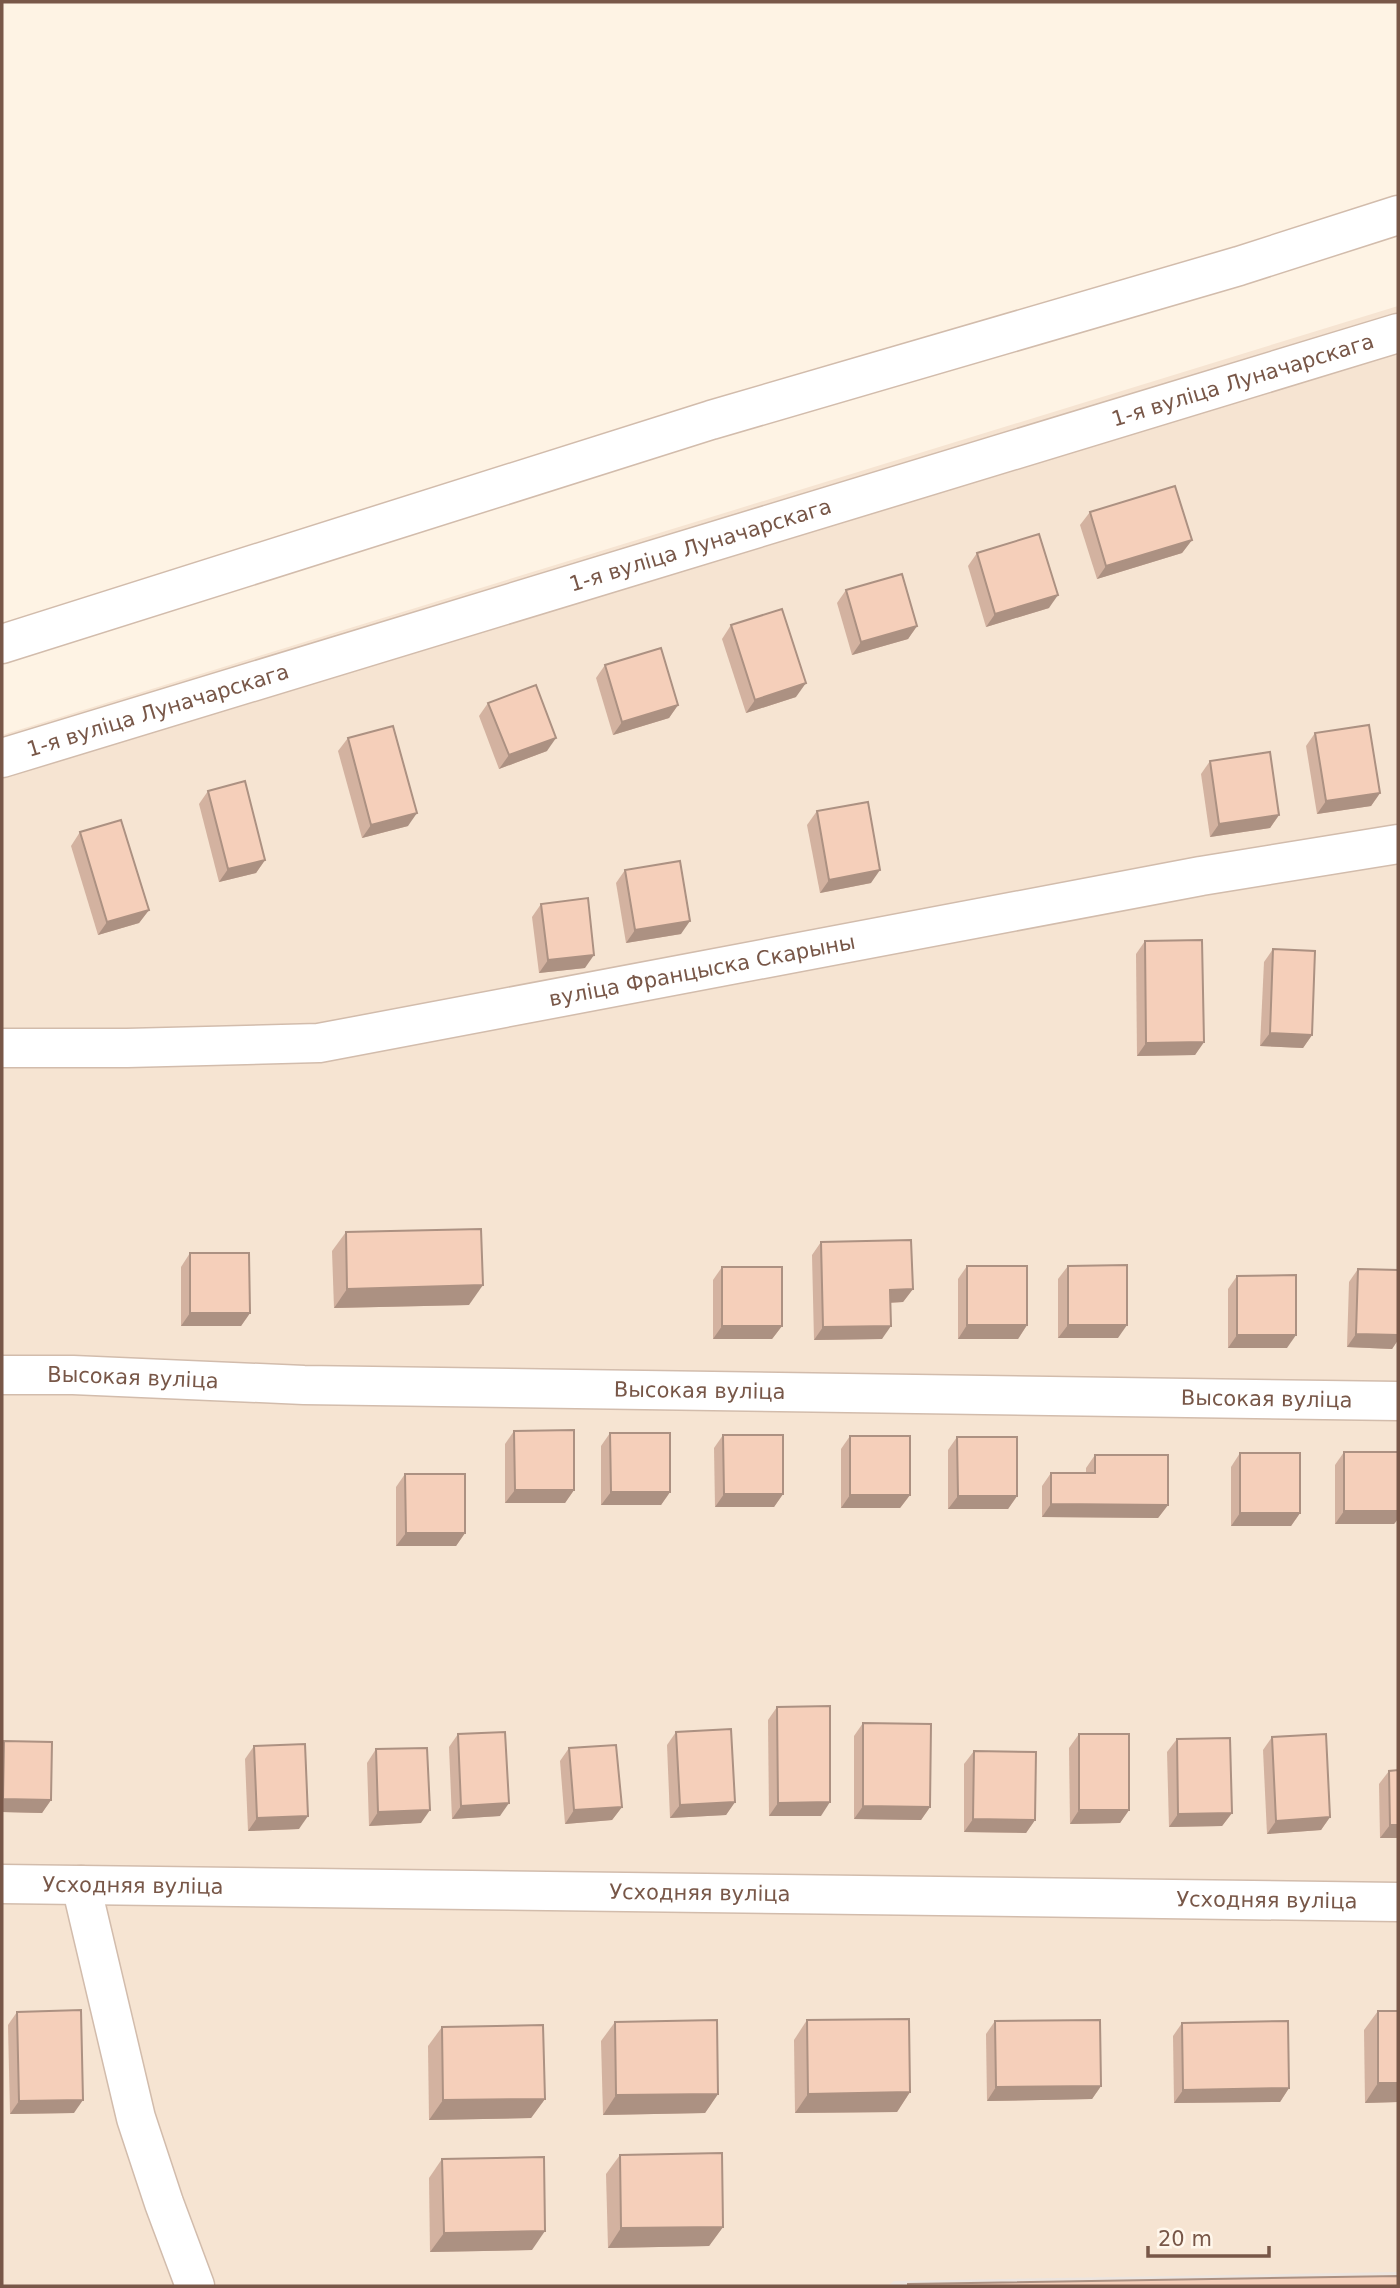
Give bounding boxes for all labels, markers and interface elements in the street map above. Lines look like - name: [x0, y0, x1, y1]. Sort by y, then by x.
- street label: 1-я вуліца Луначарскага: [1109, 329, 1377, 431]
- street label: 1-я вуліца Луначарскага: [566, 494, 834, 597]
- street label: 1-я вуліца Луначарскага: [24, 659, 292, 762]
- street label: вуліца Францыска Скарыны: [547, 930, 857, 1011]
- street label: Высокая вуліца: [47, 1363, 219, 1393]
- street label: Высокая вуліца: [614, 1378, 786, 1404]
- street label: Высокая вуліца: [1181, 1386, 1353, 1412]
- street label: Усходняя вуліца: [42, 1873, 224, 1899]
- street label: Усходняя вуліца: [609, 1880, 791, 1906]
- street label: Усходняя вуліца: [1176, 1887, 1358, 1913]
- scale bar: [1148, 2214, 1269, 2258]
- text: 20 m: [1158, 2227, 1212, 2251]

